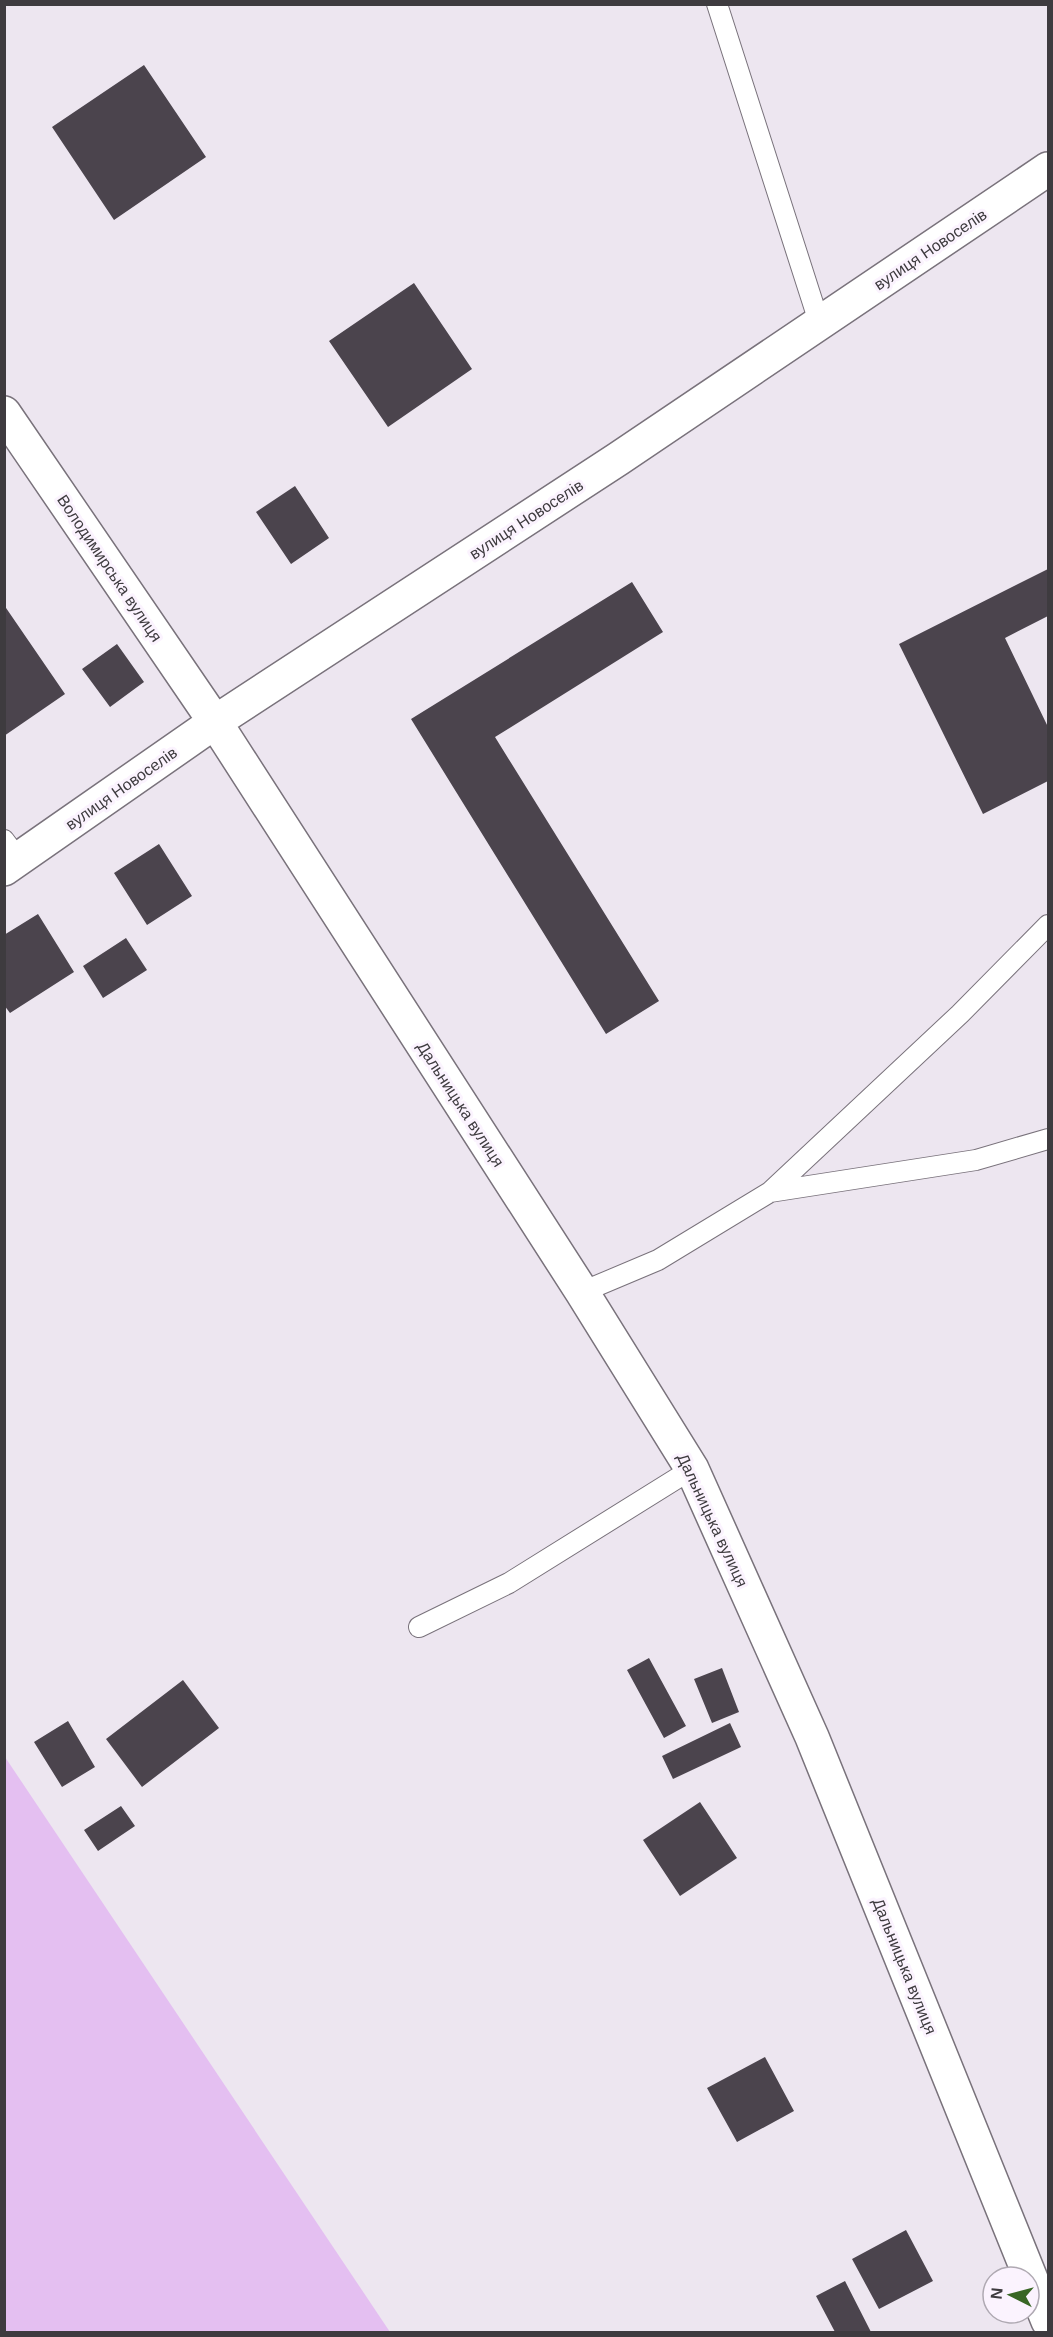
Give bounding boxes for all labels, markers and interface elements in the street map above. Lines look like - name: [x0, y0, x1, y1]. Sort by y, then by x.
- street label: вулиця Новоселів: [871, 206, 990, 293]
- street label: вулиця Новоселів: [466, 476, 586, 562]
- street label: Володимирська вулиця: [54, 492, 165, 645]
- street label: вулиця Новоселів: [62, 744, 180, 833]
- street label: Дальницька вулиця: [414, 1039, 507, 1170]
- street label: Дальницька вулиця: [674, 1451, 751, 1590]
- street label: Дальницька вулиця: [869, 1896, 940, 2037]
- north arrow: [981, 2265, 1041, 2325]
- text: N: [988, 2287, 1006, 2300]

